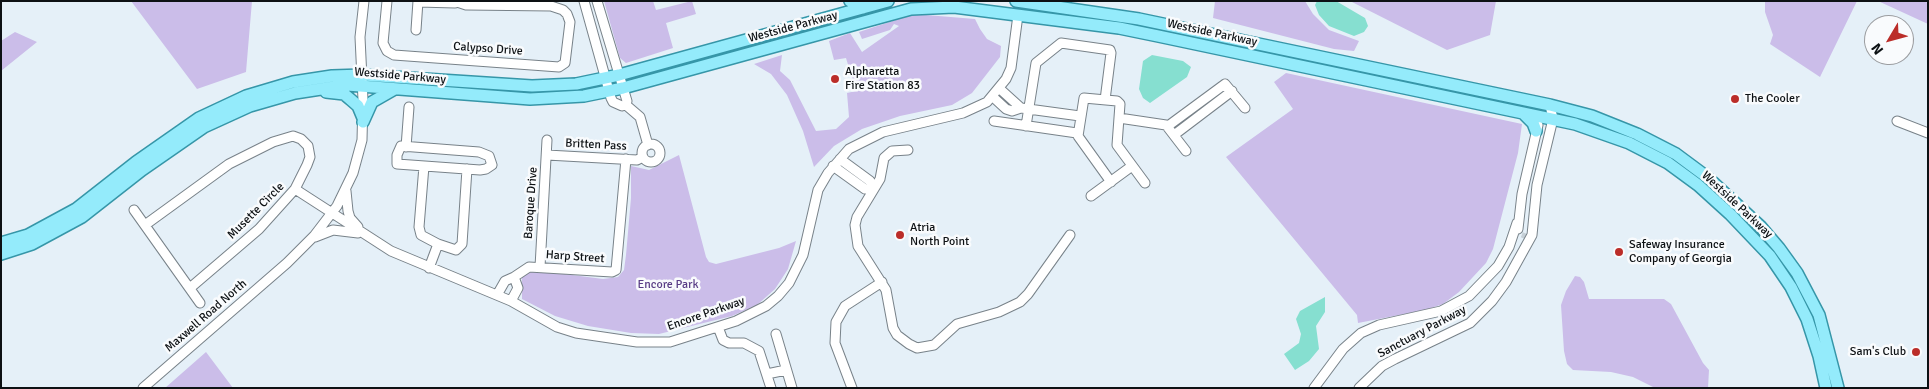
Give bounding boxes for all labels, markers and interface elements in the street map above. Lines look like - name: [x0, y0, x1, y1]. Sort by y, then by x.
- street label: Westside Parkway: [747, 8, 839, 46]
- north arrow: [1864, 15, 1914, 65]
- street label: Westside Parkway: [1166, 16, 1258, 50]
- street label: Calypso Drive: [453, 39, 523, 59]
- text: N: [1868, 40, 1887, 58]
- street label: Westside Parkway: [354, 65, 446, 87]
- place label: Alpharetta Fire Station 83: [845, 65, 920, 93]
- marker: Alpharetta Fire Station 83: [829, 73, 841, 85]
- place label: The Cooler: [1745, 92, 1800, 106]
- marker: The Cooler: [1729, 93, 1741, 105]
- street label: Britten Pass: [565, 136, 627, 154]
- street label: Baroque Drive: [521, 167, 541, 239]
- street label: Westside Parkway: [1698, 168, 1776, 242]
- street label: Musette Circle: [225, 180, 287, 242]
- place label: Atria North Point: [910, 221, 969, 249]
- marker: Atria North Point: [894, 229, 906, 241]
- place label: Safeway Insurance Company of Georgia: [1629, 238, 1732, 266]
- marker: Safeway Insurance Company of Georgia: [1613, 246, 1625, 258]
- street label: Harp Street: [545, 248, 605, 266]
- street label: Maxwell Road North: [162, 277, 250, 355]
- park label: Encore Park: [637, 278, 699, 292]
- street label: Encore Parkway: [665, 294, 747, 334]
- street label: Sanctuary Parkway: [1375, 303, 1469, 361]
- place label: Sam's Club: [1850, 345, 1906, 359]
- marker: Sam's Club: [1910, 346, 1922, 358]

